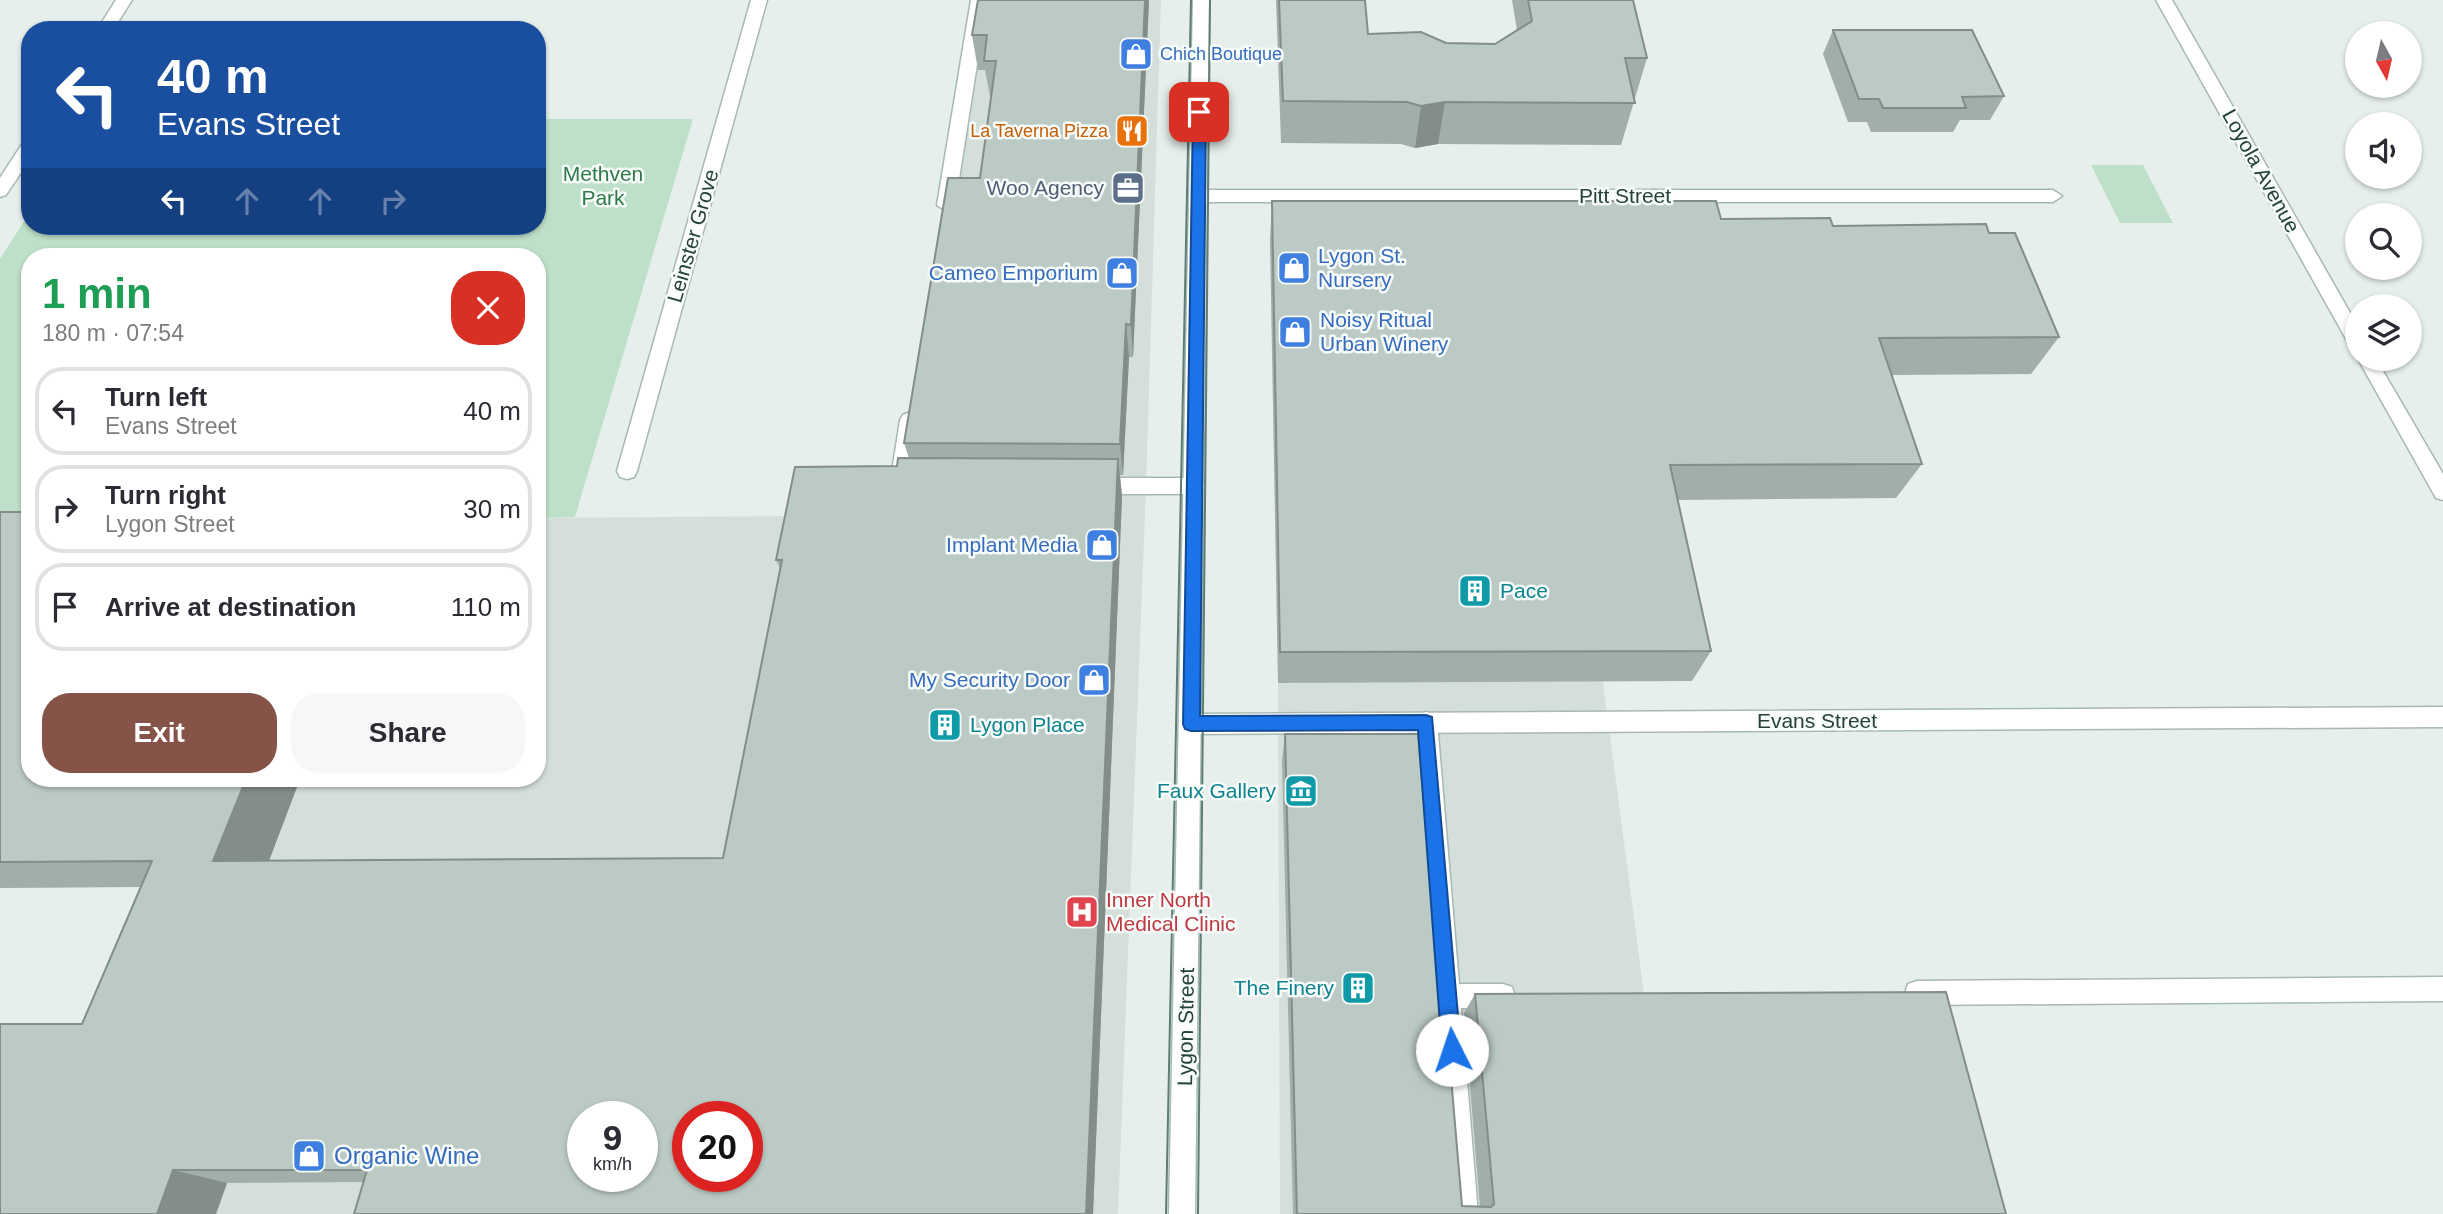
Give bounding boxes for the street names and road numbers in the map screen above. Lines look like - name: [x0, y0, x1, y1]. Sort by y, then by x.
- street label: Loyola Avenue: [2218, 105, 2305, 236]
- street label: Leinster Grove: [662, 166, 723, 305]
- street label: Pitt Street: [1579, 184, 1671, 207]
- street label: Evans Street: [1757, 709, 1877, 732]
- street label: Lygon Street: [1173, 967, 1198, 1086]

